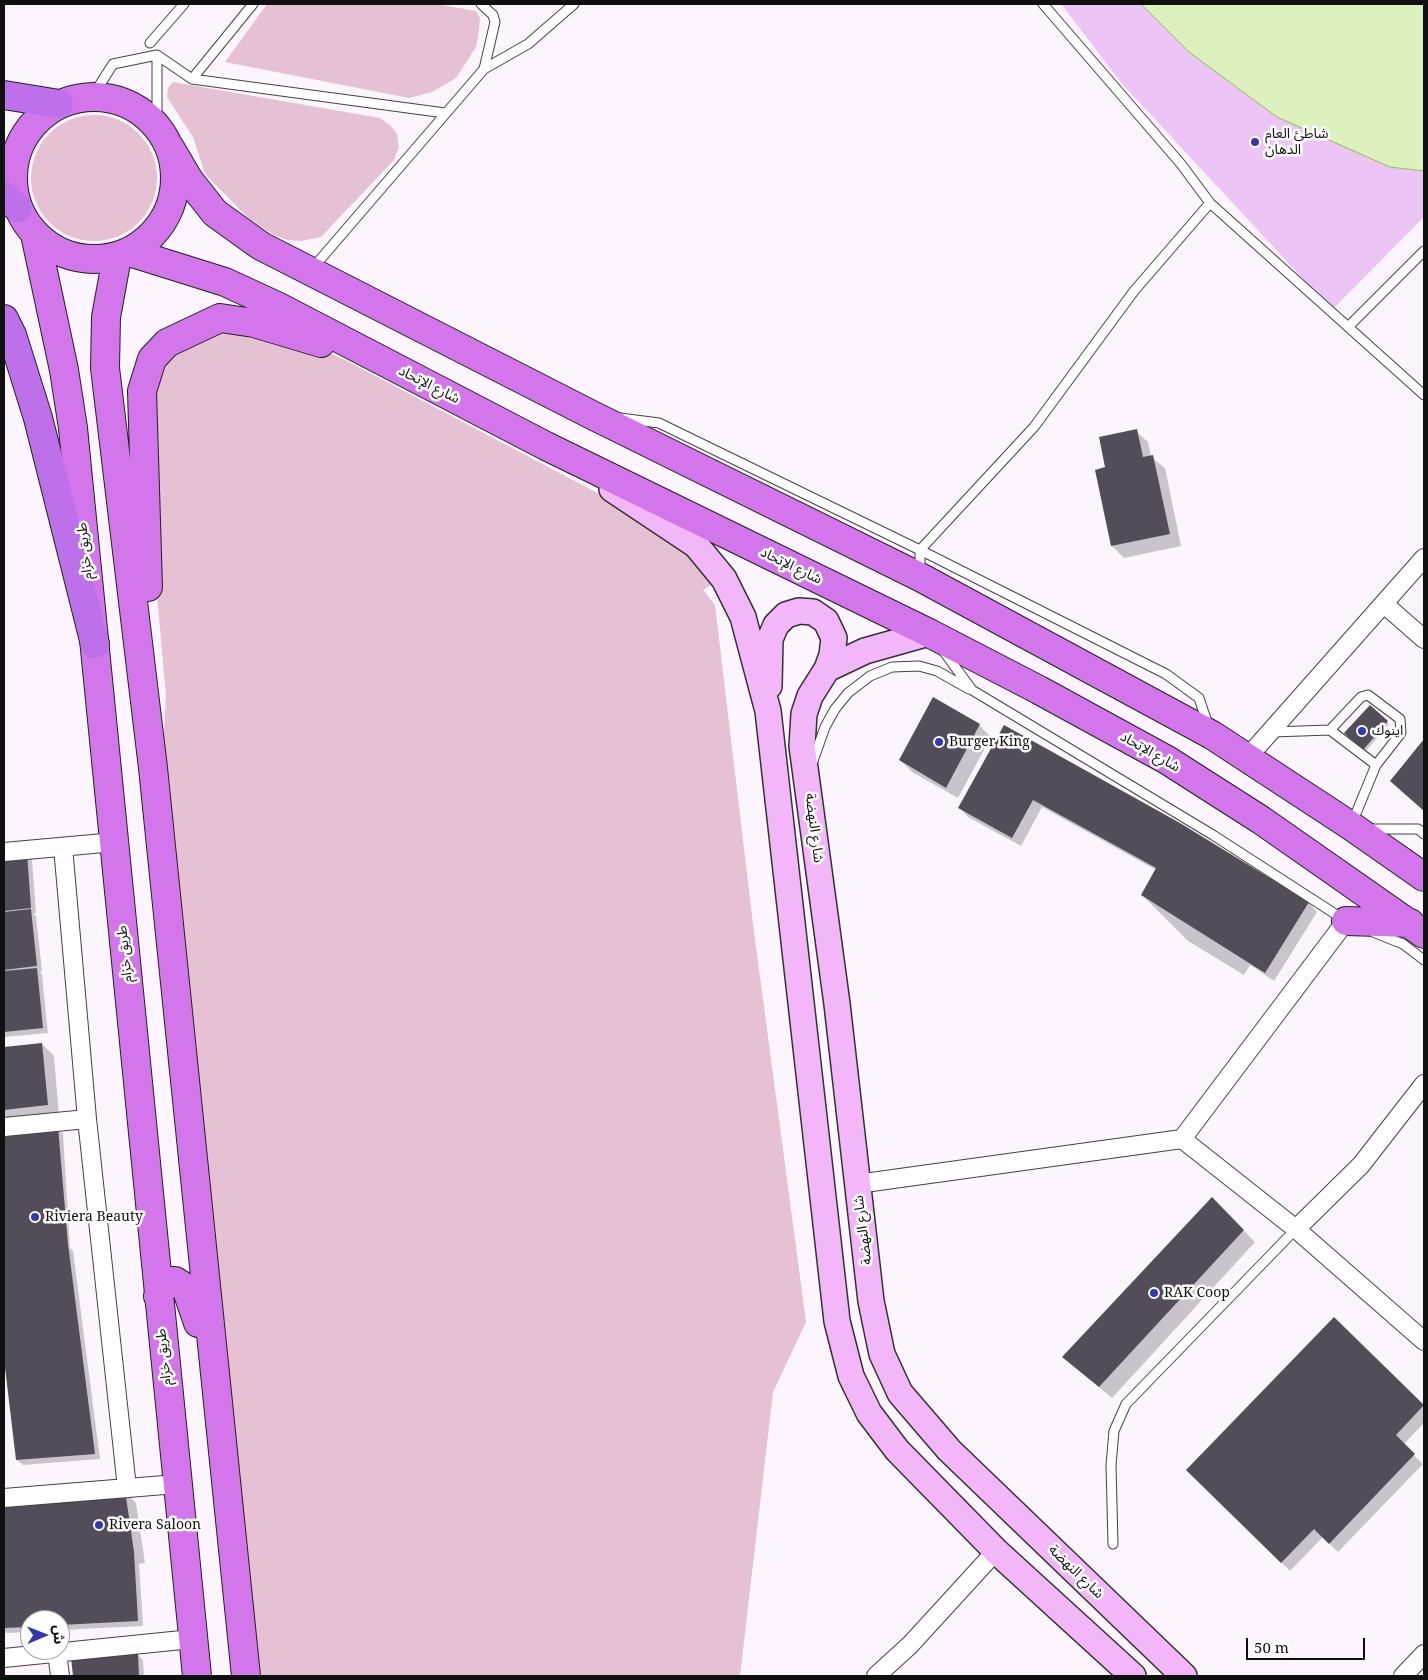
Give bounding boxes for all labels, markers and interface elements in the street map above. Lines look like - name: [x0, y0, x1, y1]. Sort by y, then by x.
- place label: شاطئ العام الدهان: [1265, 126, 1329, 158]
- marker: شاطئ العام الدهان: [1249, 136, 1261, 148]
- street label: شارع الإتحاد: [396, 362, 462, 408]
- street label: طريق خزام: [74, 522, 96, 580]
- street label: شارع الإتحاد: [758, 544, 824, 588]
- place label: اينوك: [1372, 723, 1403, 739]
- marker: اينوك: [1356, 725, 1368, 737]
- street label: شارع الإتحاد: [1117, 728, 1183, 776]
- place label: Burger King: [949, 734, 1030, 750]
- marker: Burger King: [933, 736, 945, 748]
- street label: شارع النهضة: [801, 792, 827, 864]
- street label: طريق خزام: [114, 925, 136, 983]
- street label: شارع النهضة: [850, 1194, 876, 1266]
- place label: Riviera Beauty: [45, 1209, 143, 1225]
- marker: Riviera Beauty: [29, 1211, 41, 1223]
- place label: RAK Coop: [1164, 1285, 1230, 1301]
- marker: RAK Coop: [1148, 1287, 1160, 1299]
- street label: طريق خزام: [153, 1328, 175, 1386]
- place label: Rivera Saloon: [109, 1517, 201, 1533]
- marker: Rivera Saloon: [93, 1519, 105, 1531]
- street label: شارع النهضة: [1045, 1542, 1107, 1602]
- north arrow: [20, 1610, 70, 1660]
- text: ش: [50, 1625, 69, 1645]
- scale bar: [1248, 1628, 1367, 1660]
- text: 50 m: [1254, 1637, 1289, 1657]

